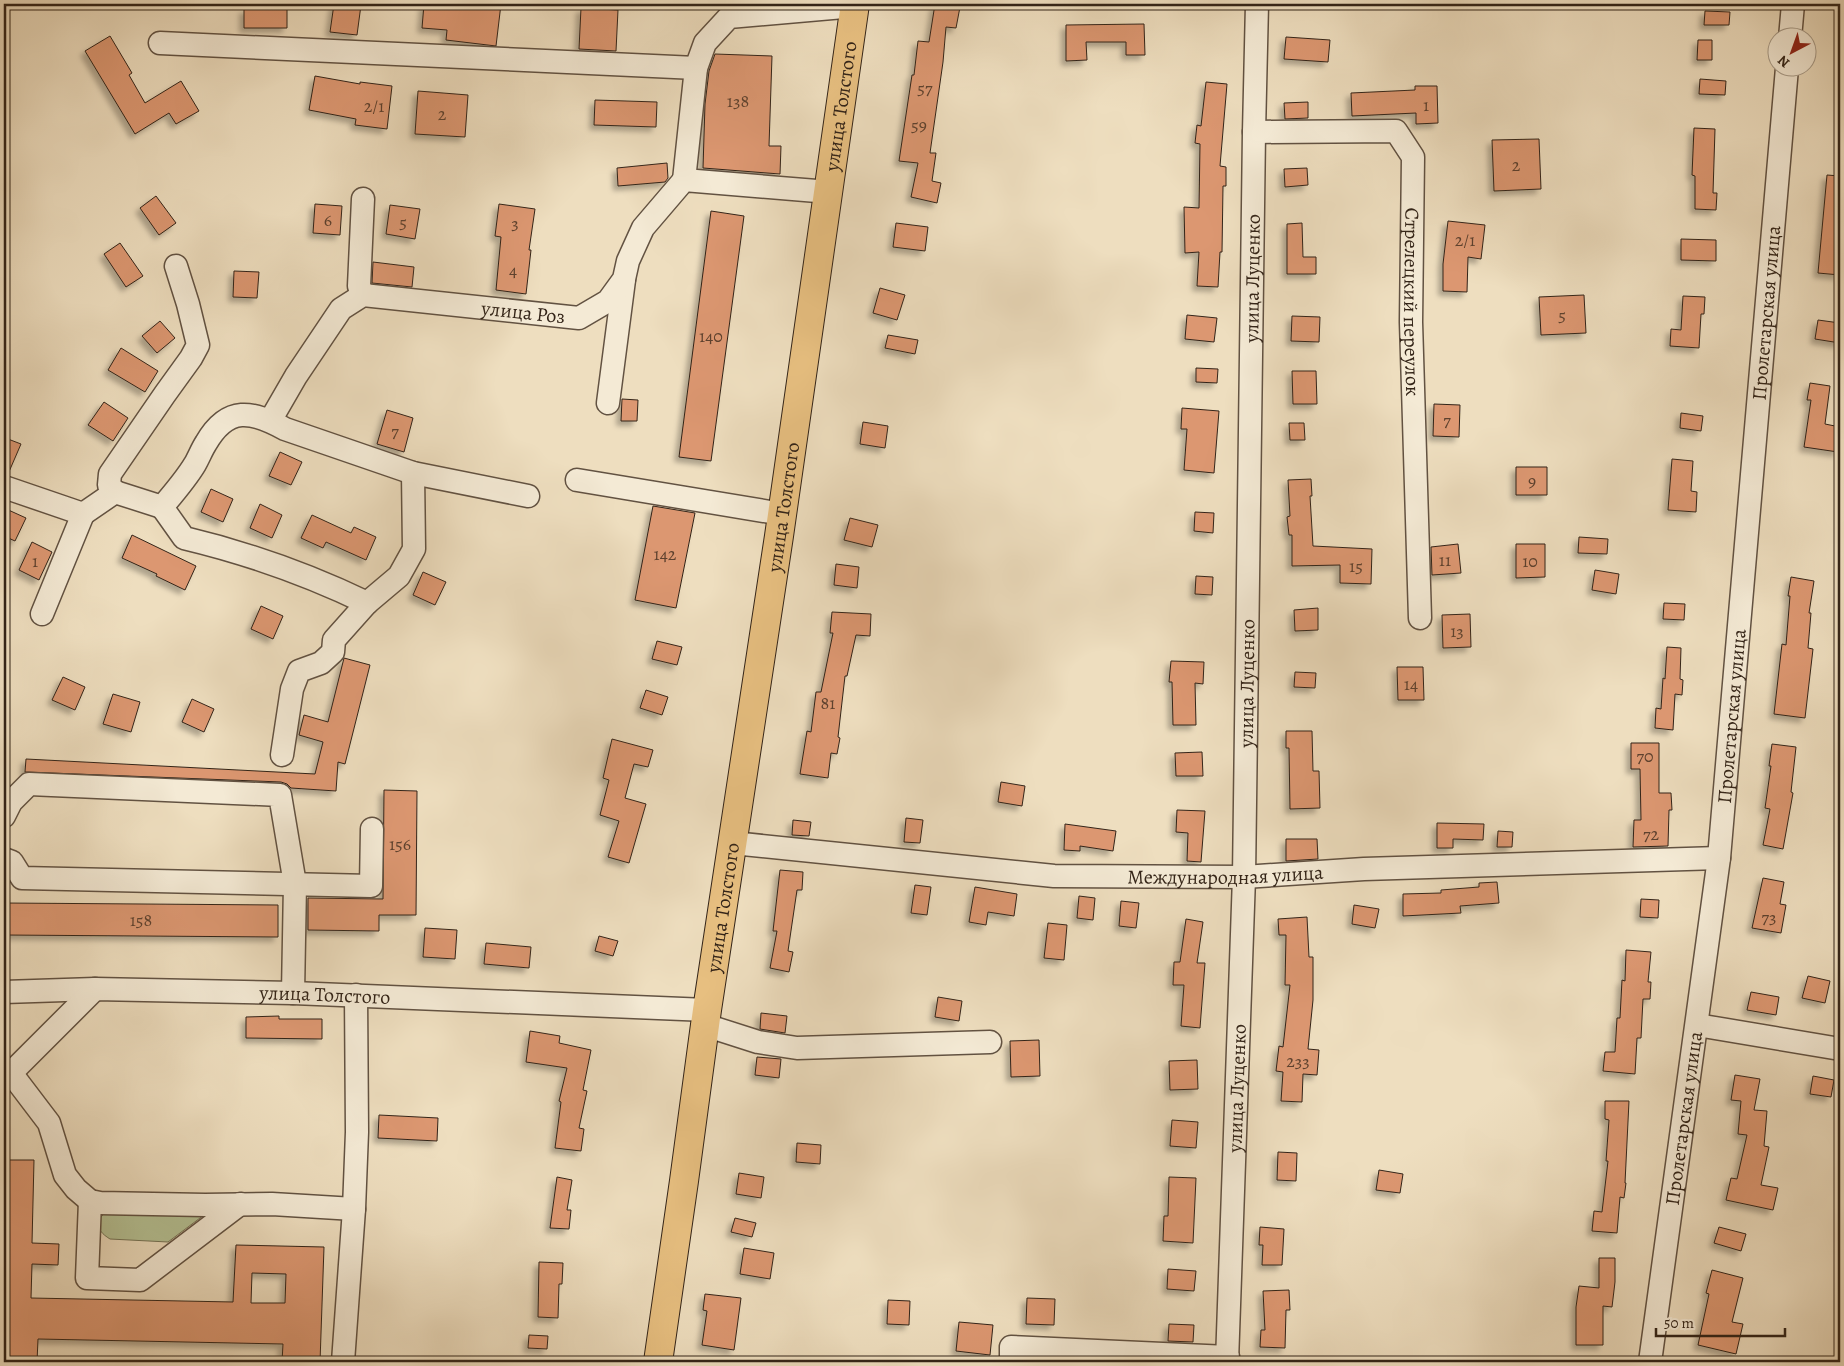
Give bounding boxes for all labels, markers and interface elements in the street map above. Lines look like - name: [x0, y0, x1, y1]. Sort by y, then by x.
- north arrow: [1766, 28, 1816, 78]
- street label: улица Толстого: [818, 39, 863, 174]
- text: N: [1774, 51, 1794, 72]
- house number: 57: [917, 76, 933, 100]
- house number: 138: [727, 89, 749, 113]
- house number: 1: [1423, 93, 1429, 117]
- house number: 2/1: [364, 94, 384, 118]
- house number: 2: [438, 102, 447, 126]
- house number: 59: [911, 113, 927, 137]
- house number: 2: [1512, 153, 1521, 177]
- street label: Стрелецкий переулок: [1397, 207, 1427, 397]
- house number: 6: [324, 208, 332, 232]
- house number: 5: [399, 210, 407, 234]
- house number: 3: [511, 211, 519, 235]
- street label: улица Луценко: [1238, 214, 1266, 344]
- street label: Пролетарская улица: [1745, 224, 1787, 401]
- house number: 2/1: [1455, 228, 1475, 252]
- house number: 4: [509, 258, 517, 282]
- street label: улица Роз: [479, 294, 566, 330]
- house number: 5: [1558, 303, 1566, 327]
- house number: 140: [699, 324, 723, 348]
- house number: 7: [1443, 408, 1451, 432]
- house number: 7: [391, 419, 399, 443]
- street label: улица Толстого: [760, 440, 806, 575]
- house number: 9: [1528, 469, 1536, 493]
- house number: 142: [654, 542, 677, 566]
- house number: 11: [1439, 548, 1451, 572]
- house number: 1: [32, 549, 38, 573]
- house number: 10: [1522, 549, 1538, 573]
- house number: 15: [1349, 554, 1363, 578]
- street label: улица Луценко: [1232, 619, 1261, 749]
- house number: 13: [1450, 619, 1464, 643]
- street label: Пролетарская улица: [1710, 627, 1752, 805]
- house number: 14: [1404, 672, 1418, 696]
- house number: 81: [821, 691, 835, 715]
- house number: 70: [1636, 744, 1654, 768]
- house number: 72: [1643, 822, 1659, 846]
- house number: 156: [389, 832, 411, 856]
- street label: улица Толстого: [699, 841, 746, 975]
- street label: Международная улица: [1127, 858, 1325, 891]
- house number: 73: [1761, 905, 1777, 929]
- house number: 158: [130, 908, 152, 932]
- street label: улица Толстого: [258, 979, 391, 1010]
- street label: улица Луценко: [1221, 1023, 1252, 1154]
- street label: Пролетарская улица: [1658, 1029, 1709, 1207]
- house number: 233: [1286, 1049, 1310, 1073]
- scale bar: [1656, 1306, 1785, 1338]
- text: 50 m: [1664, 1313, 1694, 1333]

